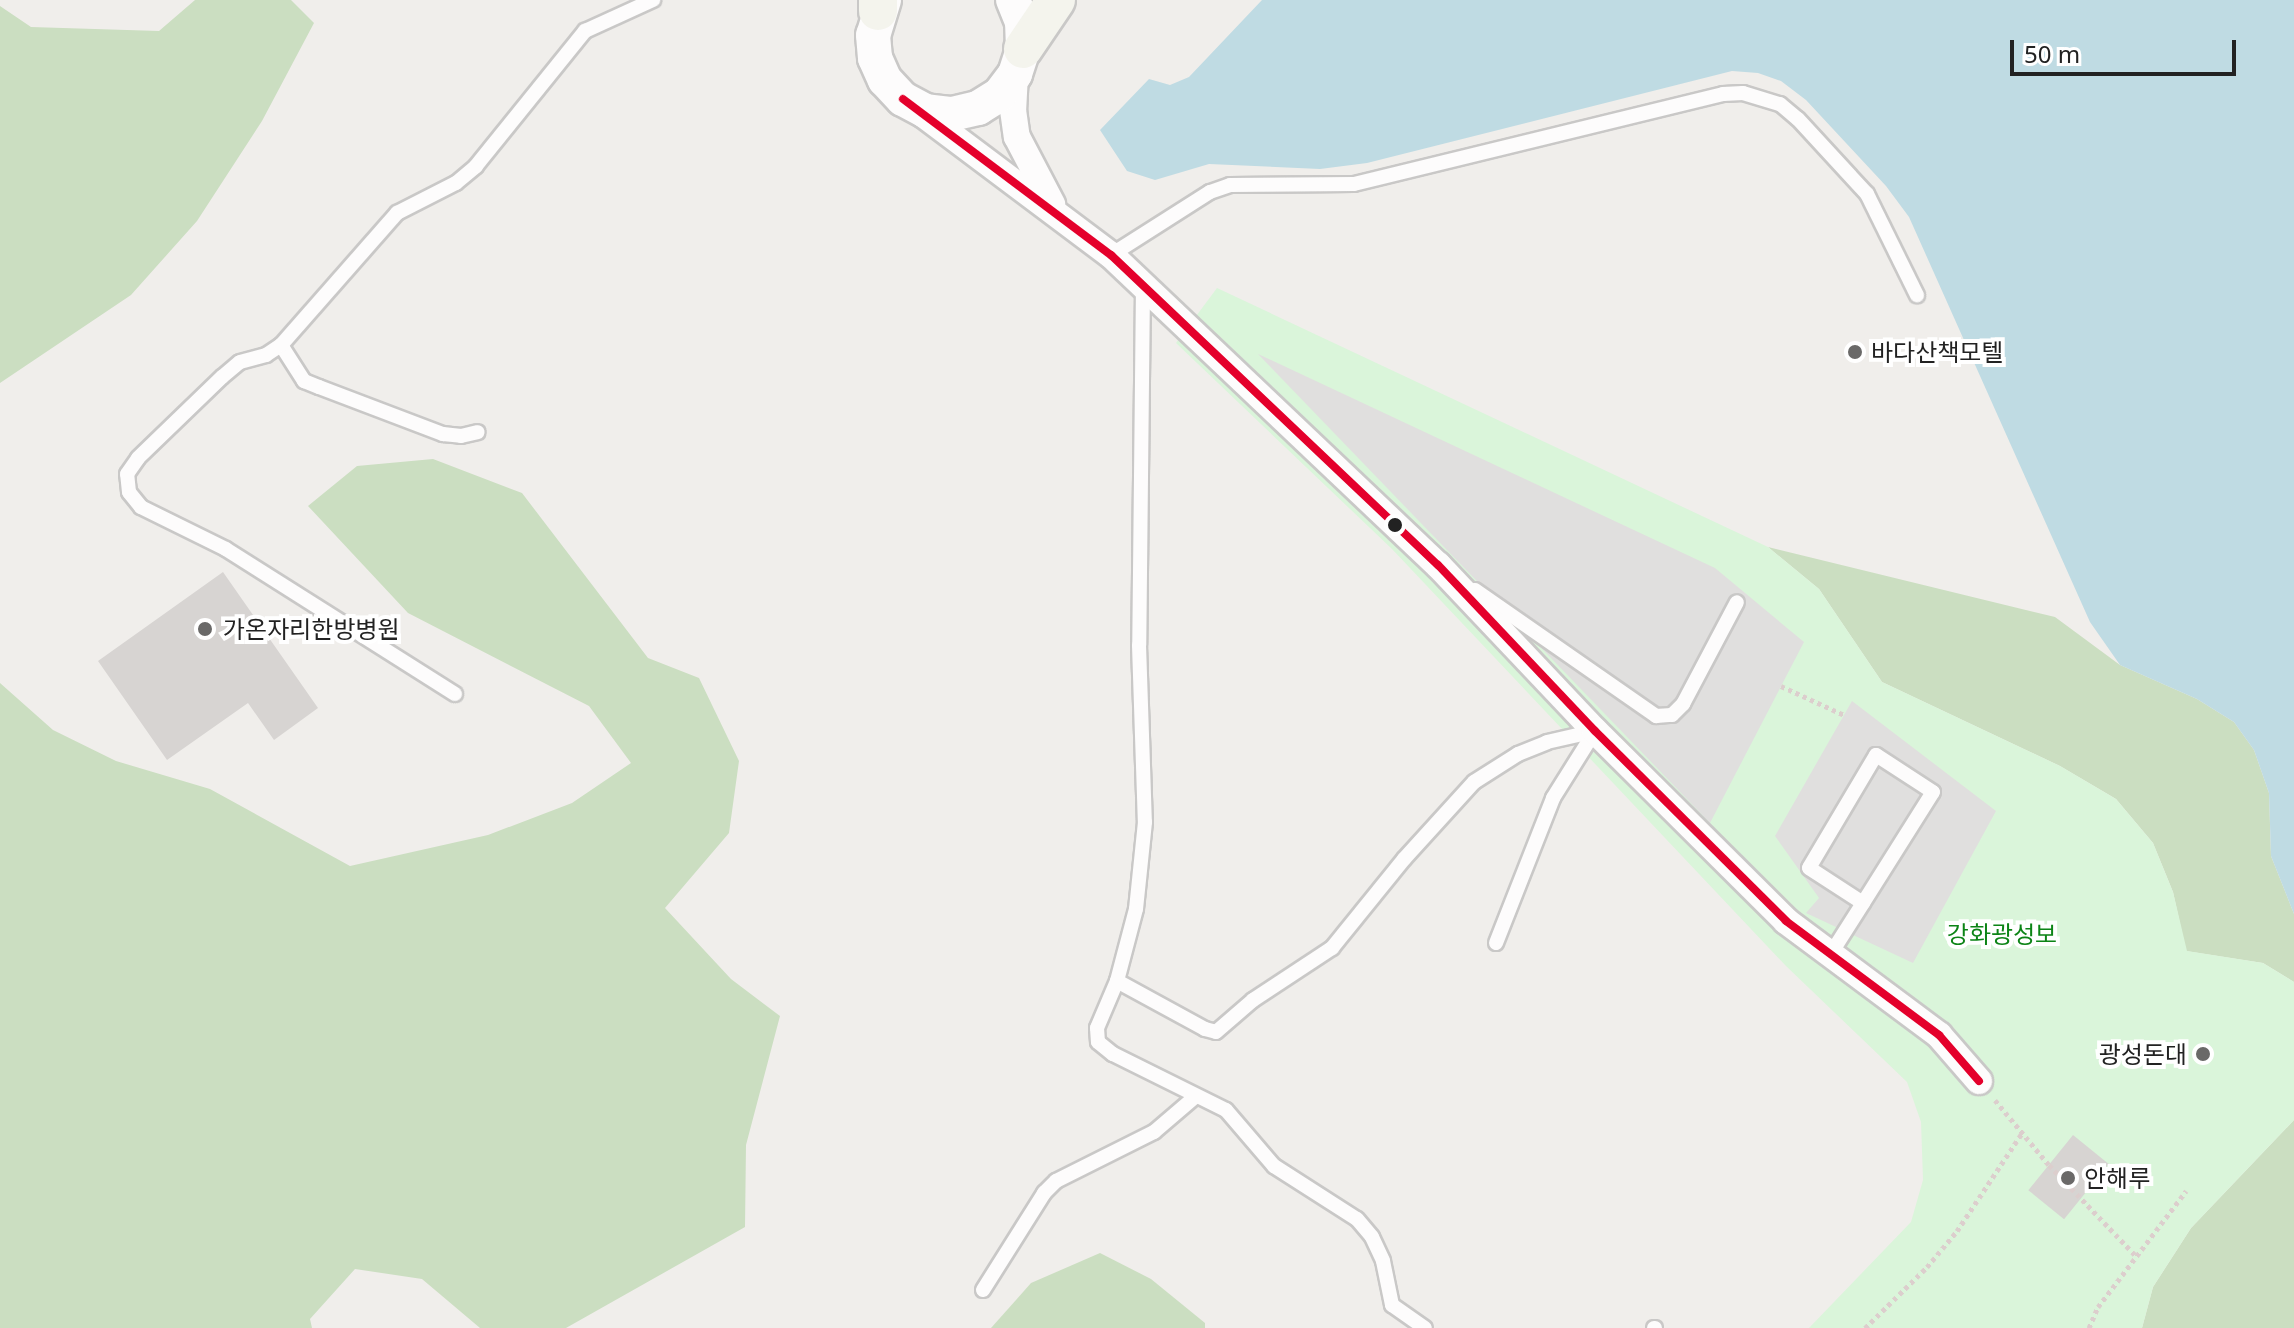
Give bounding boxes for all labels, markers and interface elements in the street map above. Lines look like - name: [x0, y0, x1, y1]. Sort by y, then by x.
- scale bar: [2014, 24, 2240, 74]
- text: 50 m: [2024, 37, 2080, 70]
- place label: 바다산책모텔: [1871, 338, 2003, 366]
- marker: 바다산책모텔: [1846, 343, 1864, 361]
- unlabelled marker: [1387, 517, 1403, 533]
- place label: 가온자리한방병원: [223, 615, 400, 643]
- marker: 가온자리한방병원: [194, 618, 216, 640]
- park label: 강화광성보: [1947, 920, 2057, 948]
- place label: 광성돈대: [2099, 1040, 2187, 1068]
- marker: 광성돈대: [2194, 1045, 2212, 1063]
- place label: 안해루: [2084, 1164, 2150, 1192]
- marker: 안해루: [2059, 1169, 2077, 1187]

